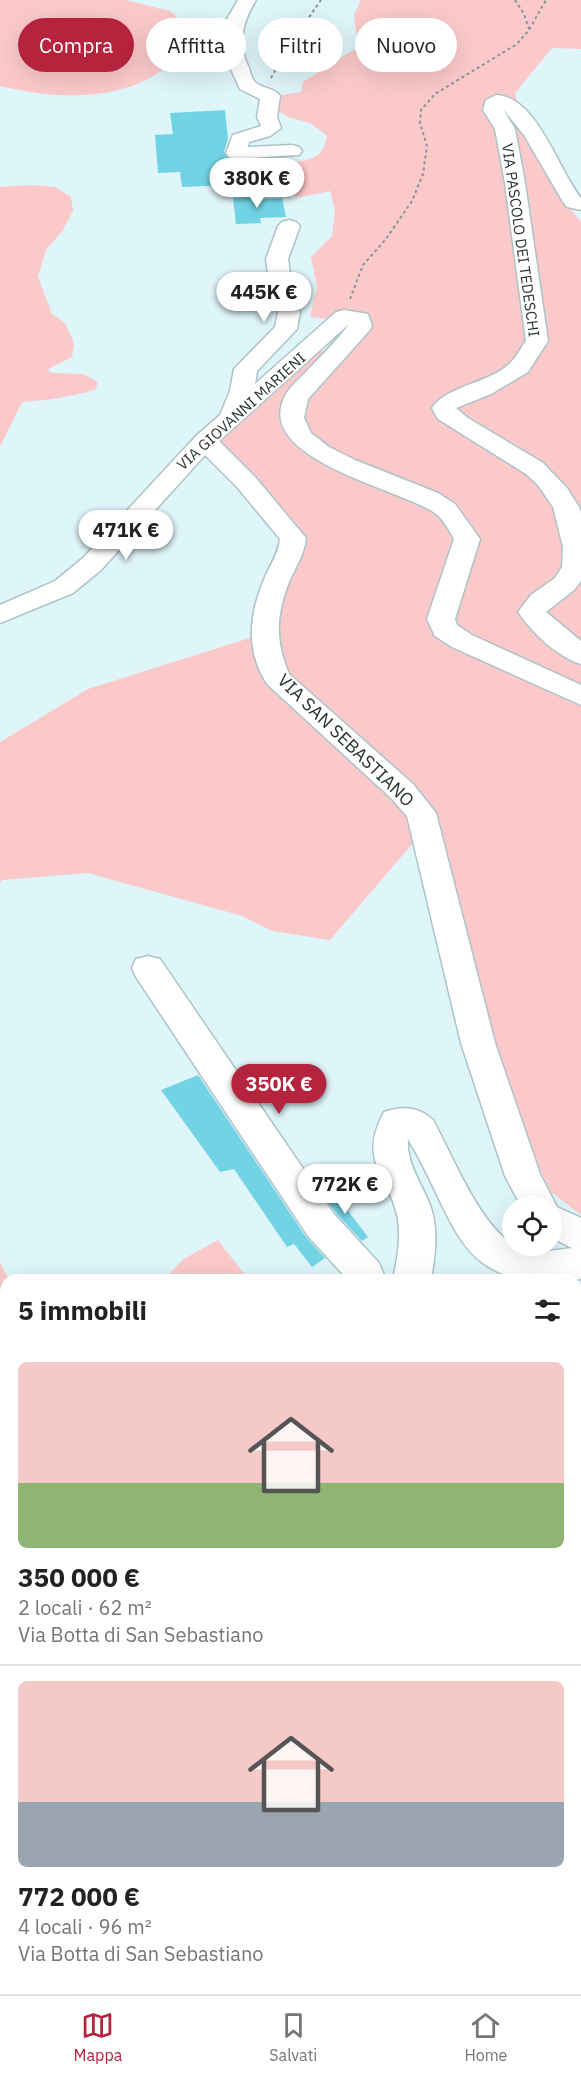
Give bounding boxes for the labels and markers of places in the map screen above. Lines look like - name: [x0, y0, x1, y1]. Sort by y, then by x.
- pin: 380K €: [208, 158, 306, 209]
- pin: 445K €: [215, 272, 313, 323]
- pin: 471K €: [77, 510, 175, 561]
- pin: 350K €: [230, 1064, 328, 1115]
- pin: 772K €: [296, 1164, 394, 1215]

